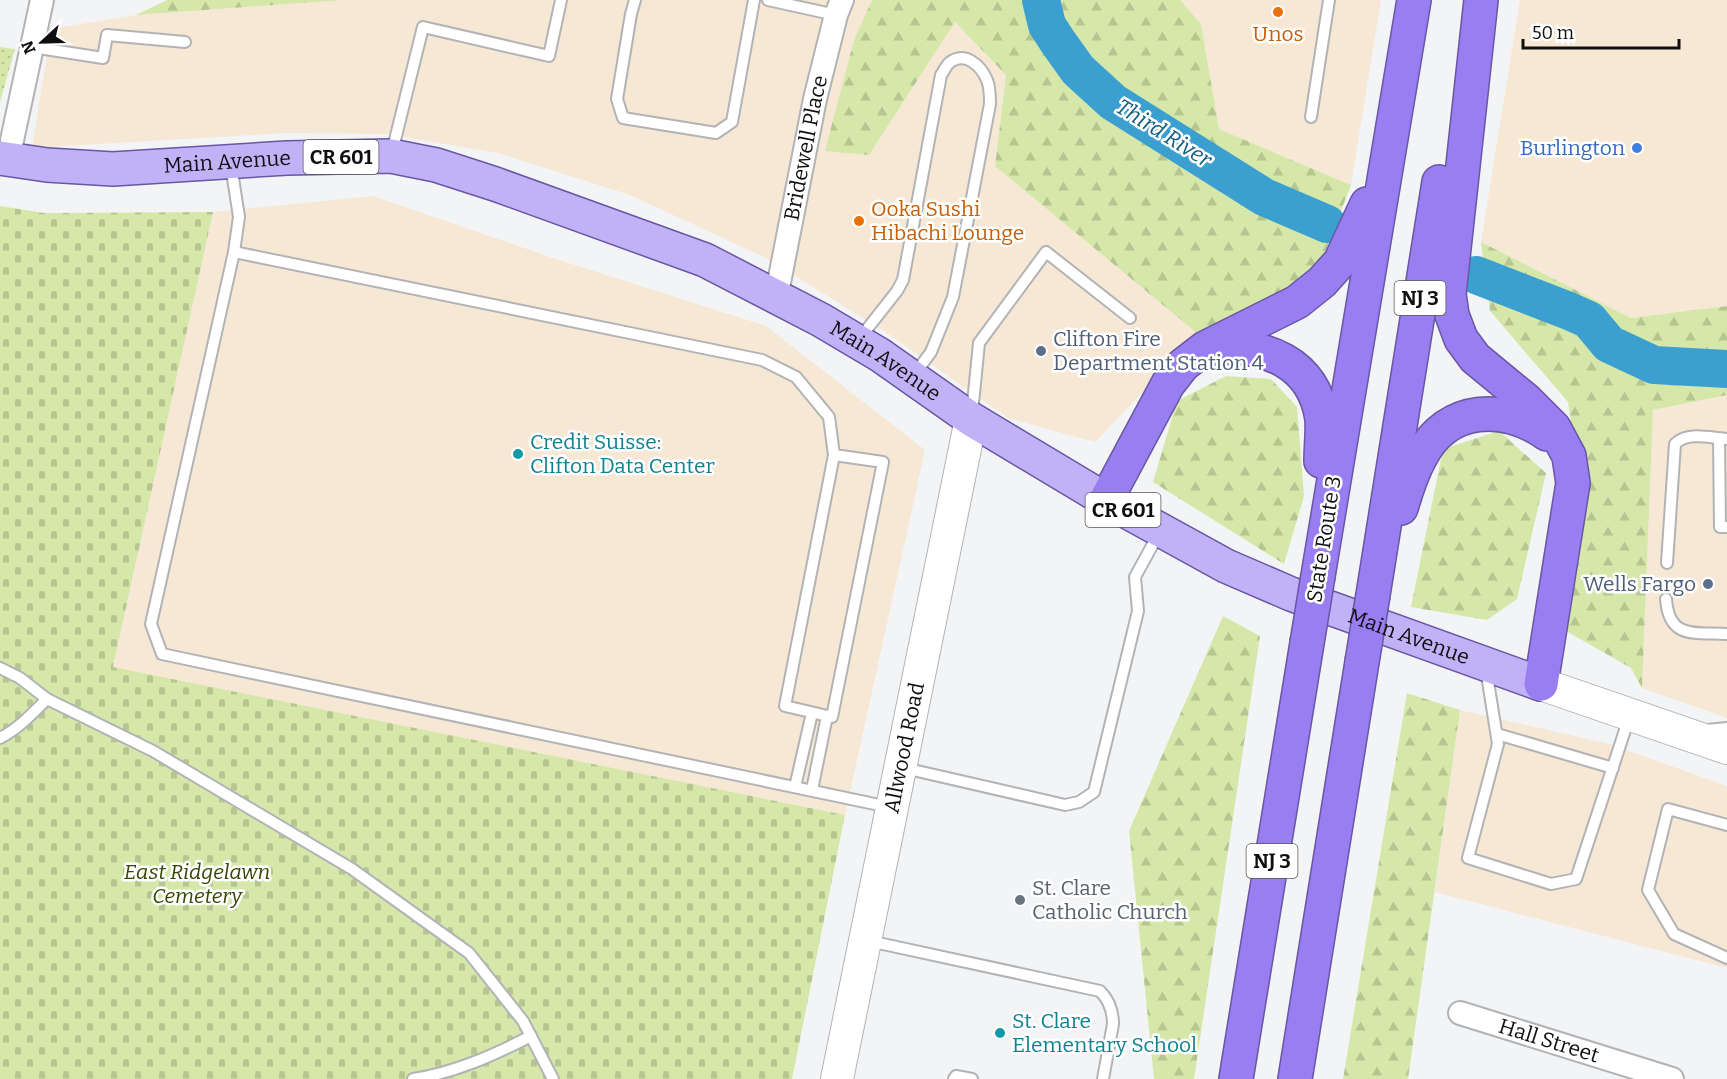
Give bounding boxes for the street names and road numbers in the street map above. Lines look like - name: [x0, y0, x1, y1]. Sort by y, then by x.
- street label: Bridewell Place: [778, 73, 833, 223]
- road number: CR 601: [304, 140, 378, 174]
- street label: Main Avenue: [163, 145, 292, 179]
- road number: NJ 3: [1394, 281, 1446, 315]
- street label: Main Avenue: [825, 315, 946, 407]
- street label: State Route 3: [1301, 474, 1347, 604]
- road number: CR 601: [1086, 493, 1160, 527]
- street label: Main Avenue: [1344, 603, 1473, 670]
- street label: Allwood Road: [878, 680, 930, 815]
- road number: NJ 3: [1246, 844, 1298, 878]
- street label: Hall Street: [1495, 1013, 1602, 1069]

